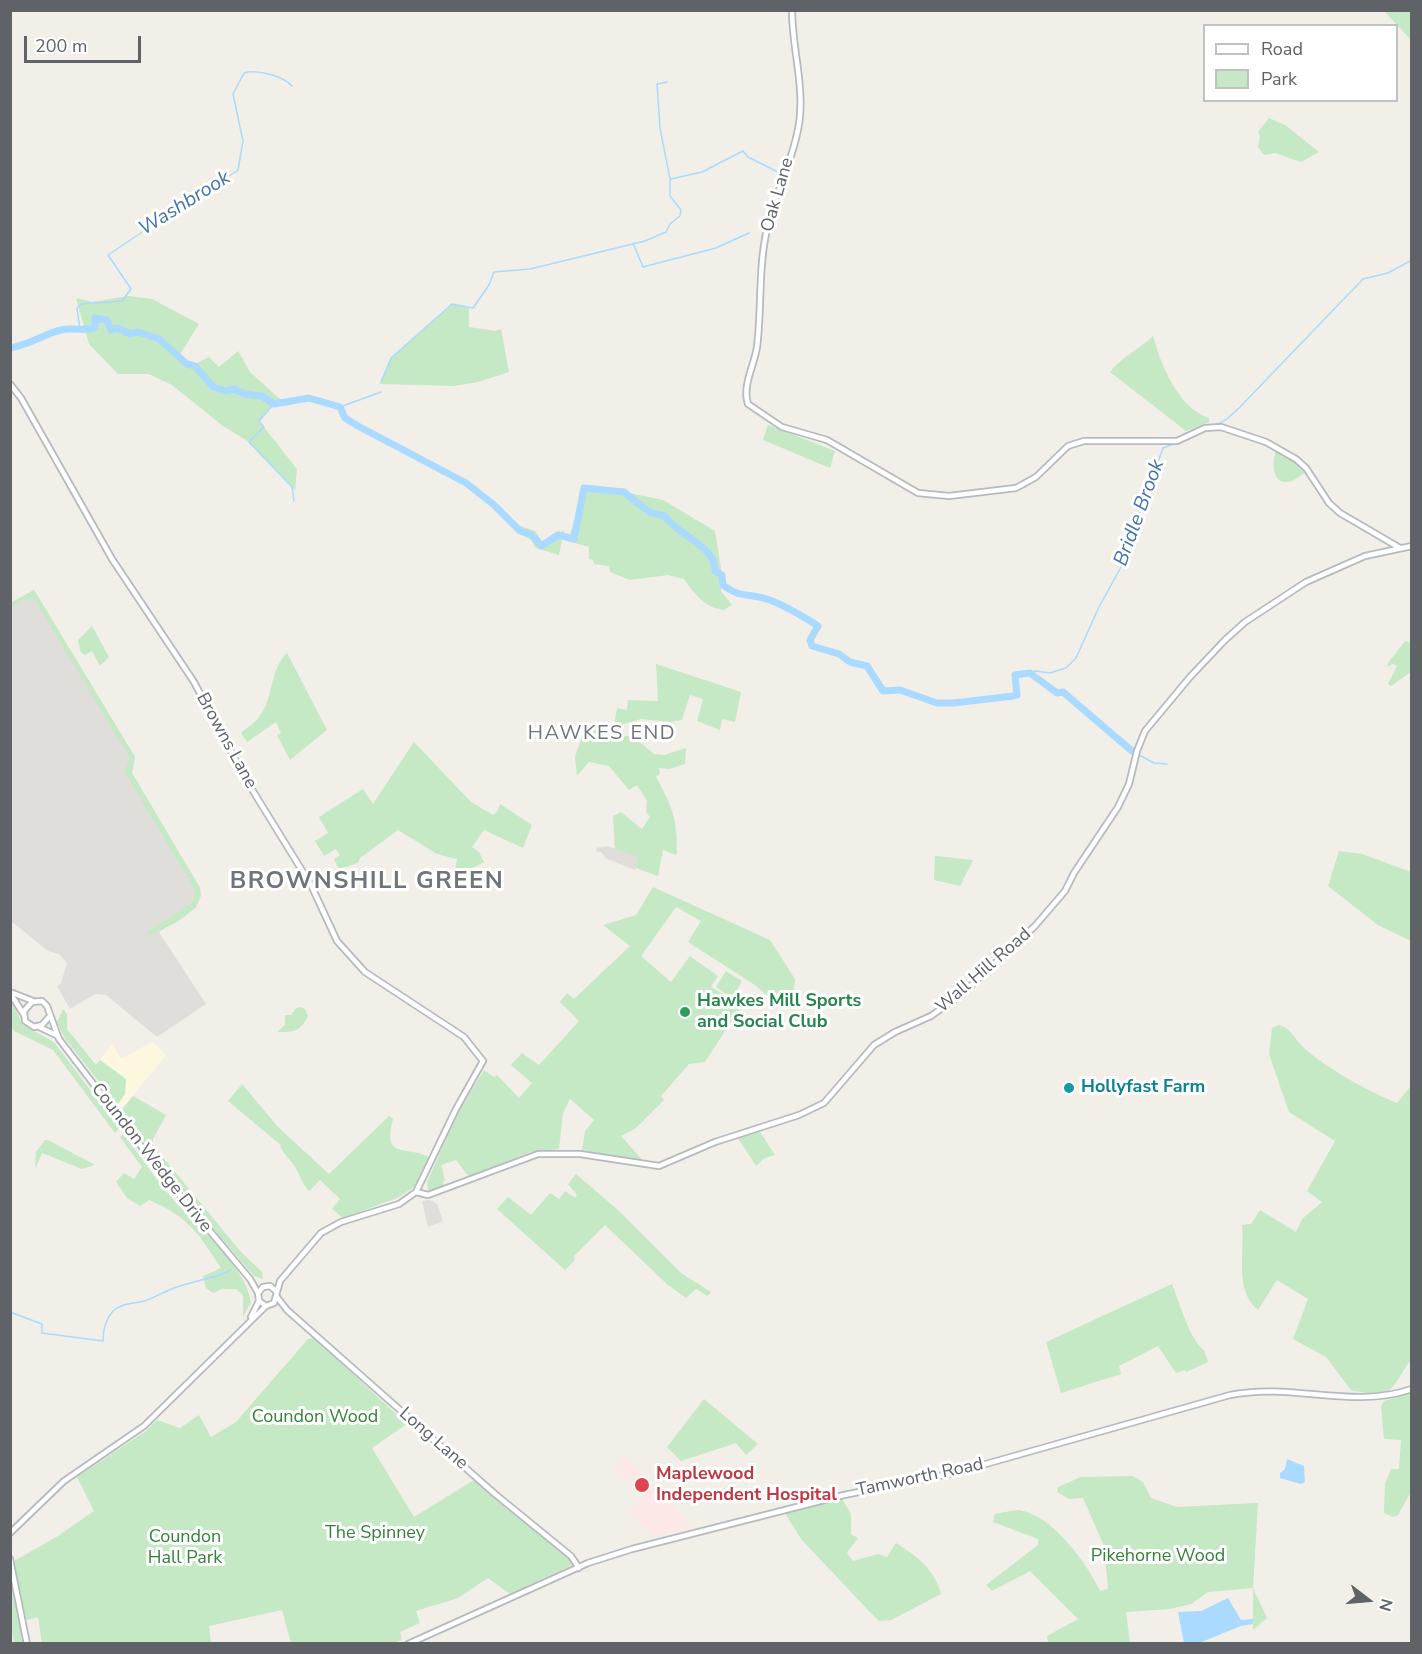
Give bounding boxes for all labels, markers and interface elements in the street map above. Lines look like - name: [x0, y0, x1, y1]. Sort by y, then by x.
- scale bar: [27, 24, 144, 62]
- legend: [1203, 24, 1398, 102]
- text: 200 m: [35, 34, 87, 58]
- text: Road: [1261, 37, 1303, 61]
- text: Park: [1261, 67, 1297, 91]
- street label: Oak Lane: [757, 155, 799, 235]
- water label: Washbrook: [135, 166, 235, 242]
- water label: Bridle Brook: [1110, 457, 1170, 569]
- street label: Browns Lane: [191, 689, 261, 793]
- district label: HAWKES END: [528, 722, 676, 746]
- district label: BROWNSHILL GREEN: [230, 868, 504, 896]
- street label: Wall Hill Road: [932, 924, 1036, 1018]
- place label: Hawkes Mill Sports and Social Club: [697, 991, 861, 1034]
- marker: Hawkes Mill Sports and Social Club: [678, 1005, 692, 1019]
- place label: Hollyfast Farm: [1081, 1077, 1205, 1099]
- street label: Coundon Wedge Drive: [86, 1079, 216, 1237]
- marker: Hollyfast Farm: [1062, 1081, 1076, 1095]
- street label: Long Lane: [394, 1403, 472, 1475]
- park label: Coundon Wood: [252, 1407, 378, 1429]
- street label: Tamworth Road: [855, 1454, 985, 1502]
- place label: Maplewood Independent Hospital: [656, 1464, 837, 1506]
- marker: Maplewood Independent Hospital: [633, 1476, 651, 1494]
- park label: The Spinney: [325, 1523, 425, 1545]
- park label: Coundon Hall Park: [148, 1527, 222, 1570]
- park label: Pikehorne Wood: [1091, 1546, 1225, 1568]
- north arrow: [1338, 1570, 1398, 1630]
- text: N: [1373, 1596, 1398, 1614]

